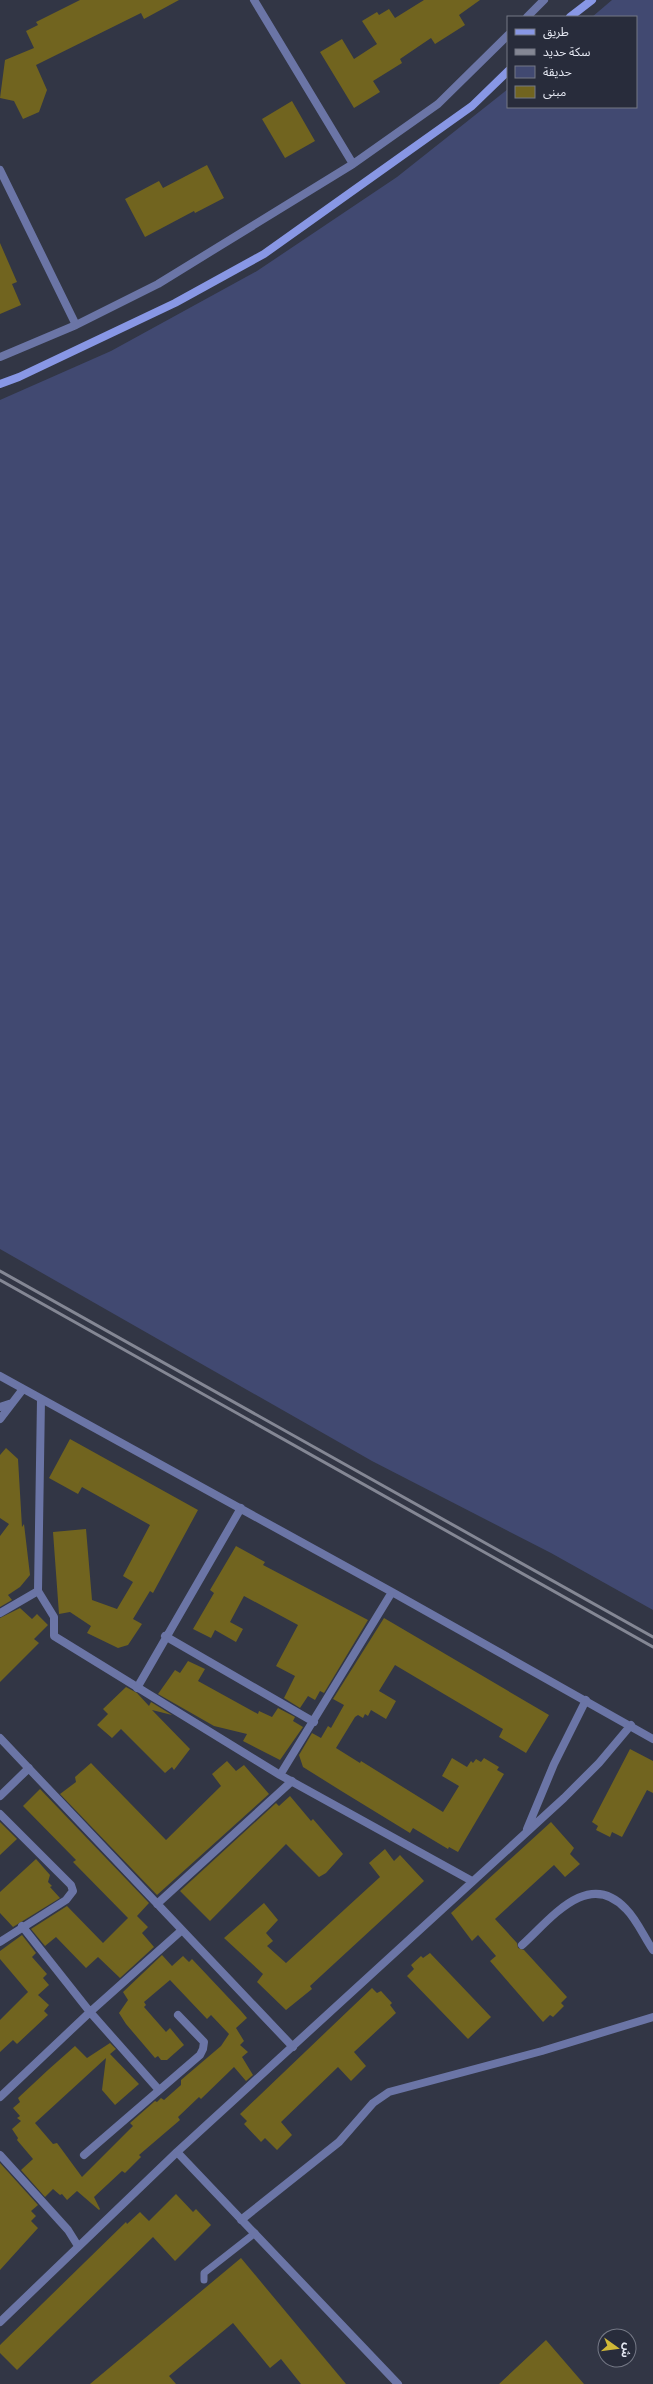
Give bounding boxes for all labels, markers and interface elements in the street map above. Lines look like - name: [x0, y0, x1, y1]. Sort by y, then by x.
- legend: [507, 16, 637, 108]
- text: طريق: [543, 24, 569, 40]
- text: سكة حديد: [543, 44, 590, 59]
- text: حديقة: [543, 64, 572, 79]
- text: مبنى: [543, 84, 566, 99]
- north arrow: [597, 2328, 637, 2368]
- text: ش: [618, 2341, 635, 2359]

